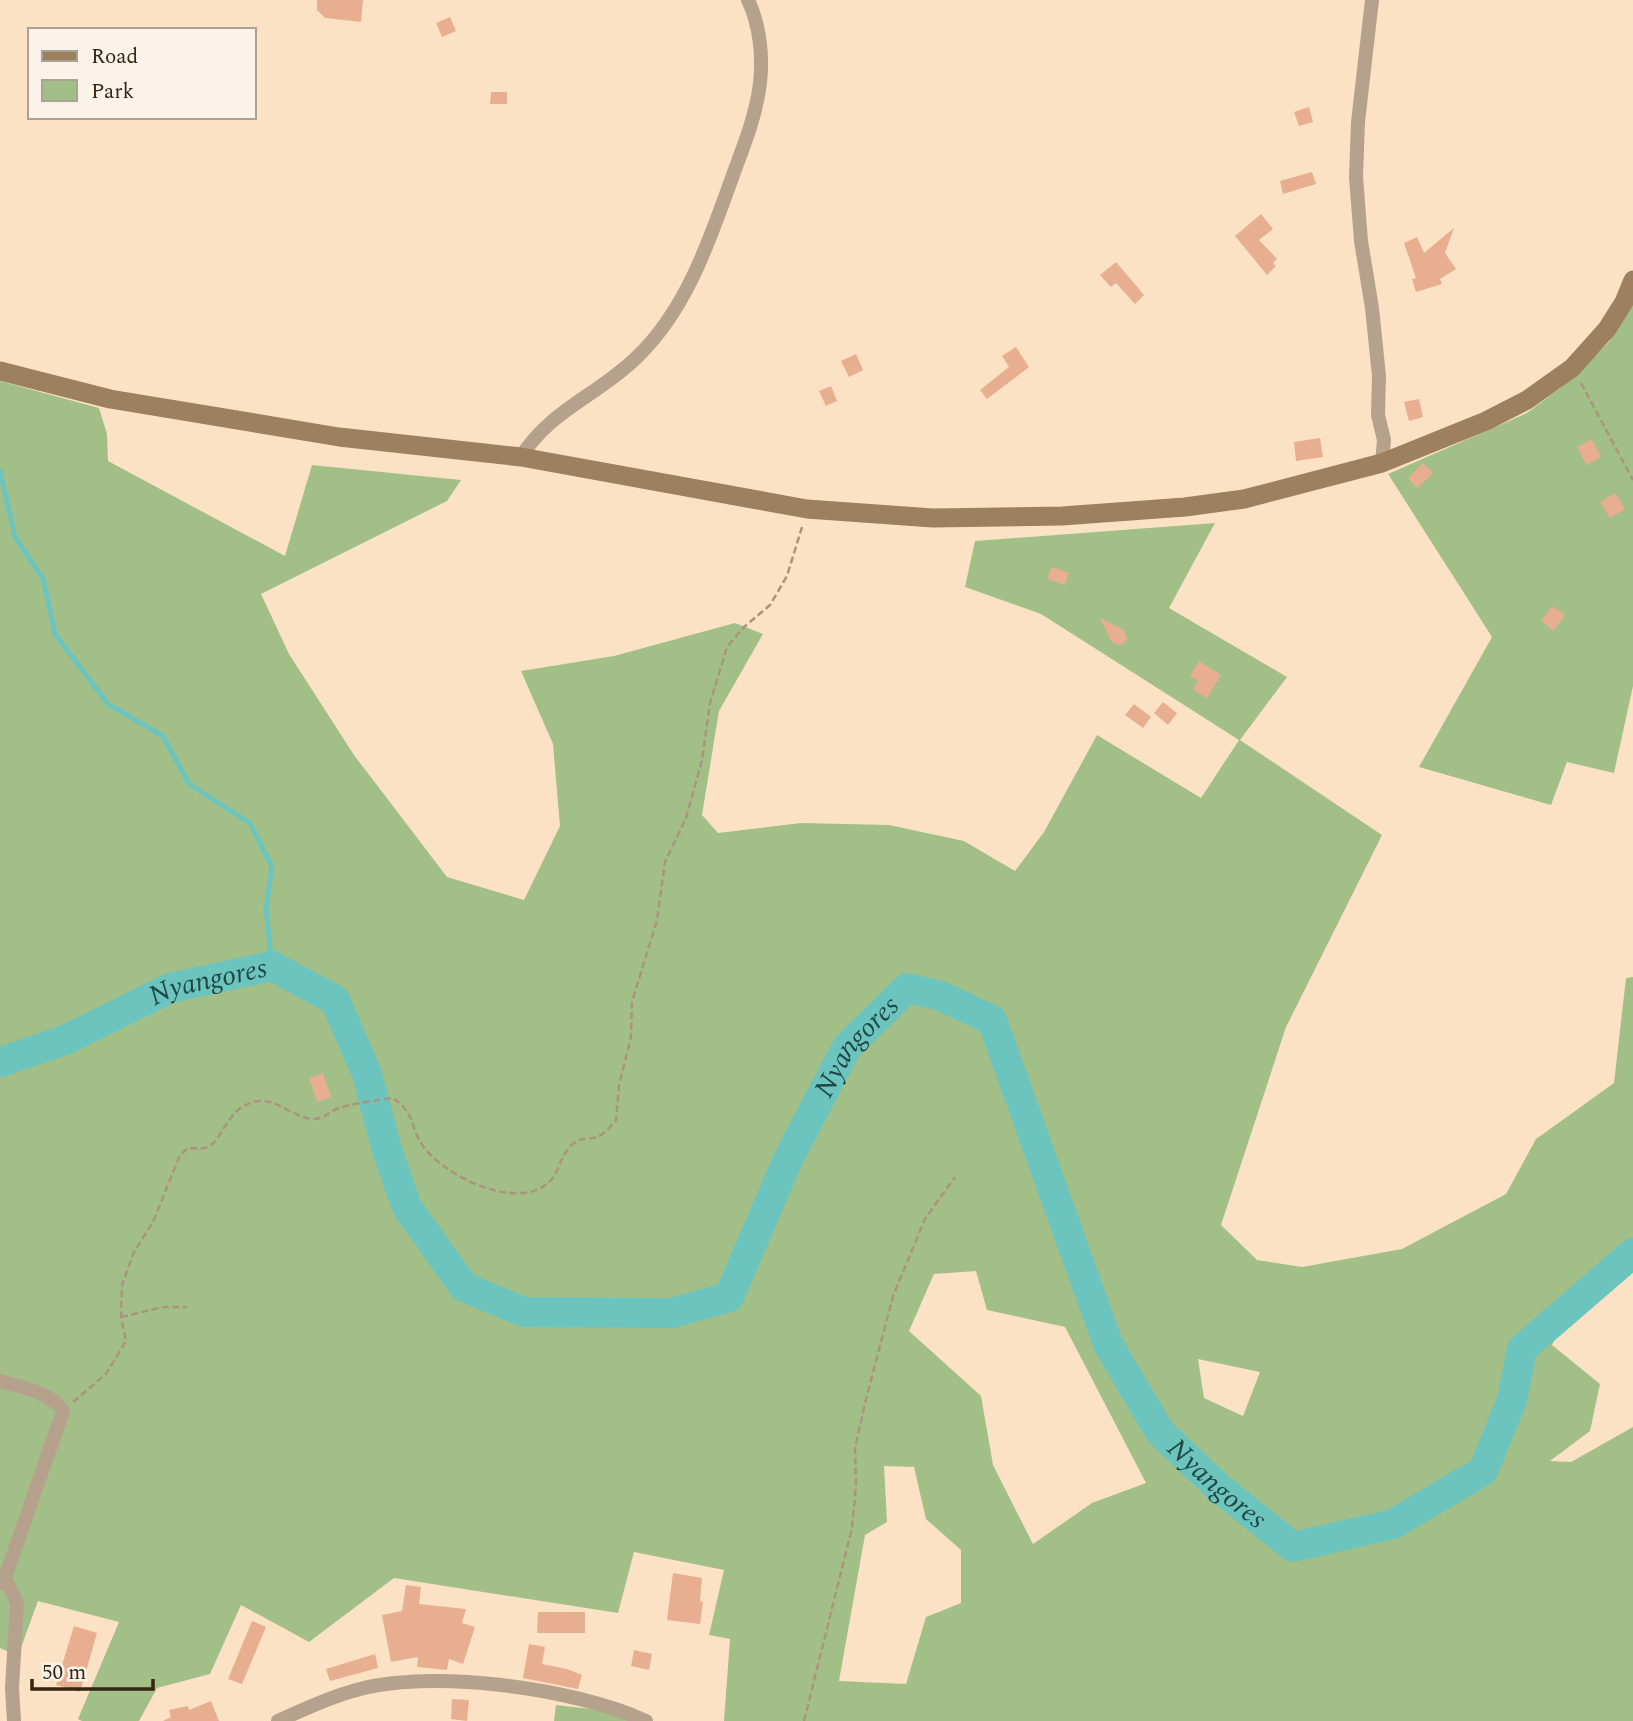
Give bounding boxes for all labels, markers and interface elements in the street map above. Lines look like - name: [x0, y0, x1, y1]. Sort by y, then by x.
- legend: [28, 28, 256, 119]
- text: Road: [91, 41, 138, 73]
- text: Park: [91, 76, 135, 108]
- water label: Nyangores: [141, 946, 271, 1017]
- water label: Nyangores: [802, 985, 909, 1105]
- water label: Nyangores: [1157, 1428, 1276, 1540]
- scale bar: [32, 1648, 152, 1692]
- text: 50 m: [42, 1657, 86, 1689]

